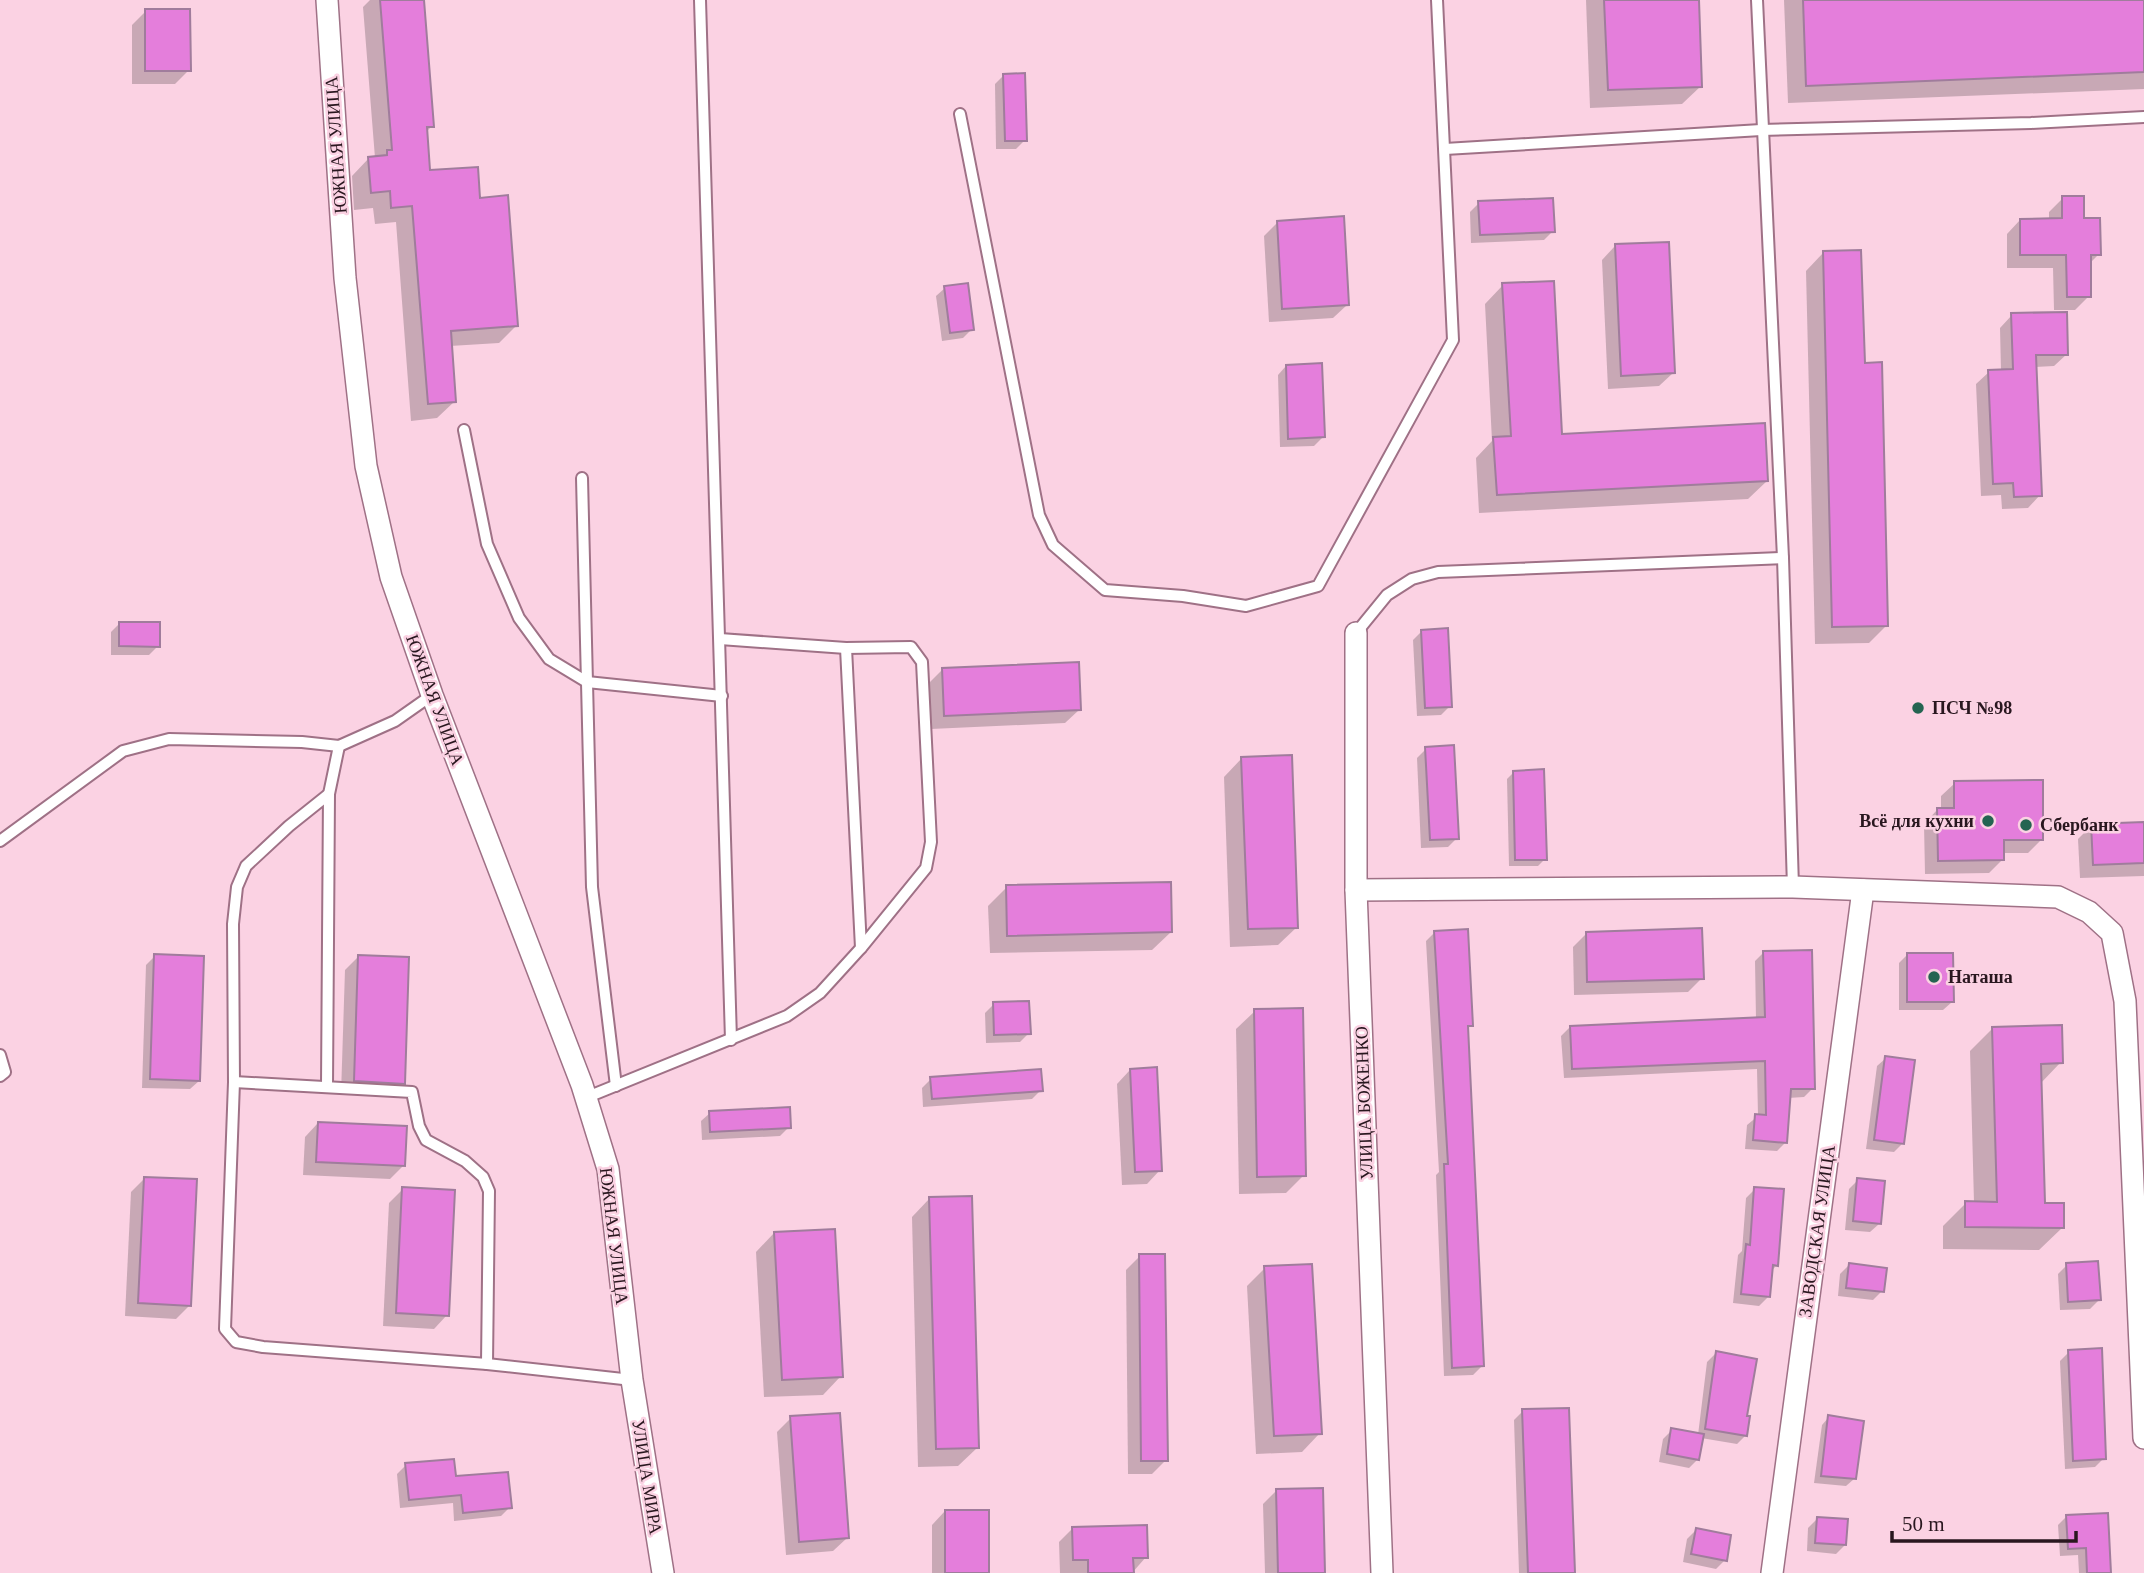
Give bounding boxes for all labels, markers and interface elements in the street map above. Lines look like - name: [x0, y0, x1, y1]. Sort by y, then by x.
- street label: ЮЖНАЯ УЛИЦА: [321, 76, 351, 214]
- street label: ЮЖНАЯ УЛИЦА: [402, 632, 468, 768]
- place label: ПСЧ №98: [1932, 698, 2012, 718]
- marker: ПСЧ №98: [1910, 700, 1926, 716]
- place label: Всё для кухни: [1859, 811, 1974, 831]
- marker: Всё для кухни: [1980, 813, 1996, 829]
- place label: Сбербанк: [2040, 815, 2119, 835]
- marker: Сбербанк: [2018, 817, 2034, 833]
- place label: Наташа: [1948, 967, 2013, 987]
- marker: Наташа: [1926, 969, 1942, 985]
- street label: УЛИЦА БОЖЕНКО: [1351, 1026, 1377, 1180]
- street label: ЗАВОДСКАЯ УЛИЦА: [1795, 1144, 1839, 1318]
- street label: ЮЖНАЯ УЛИЦА: [596, 1166, 632, 1306]
- street label: УЛИЦА МИРА: [628, 1418, 666, 1536]
- scale bar: [1892, 1500, 2076, 1544]
- text: 50 m: [1902, 1512, 1945, 1536]

